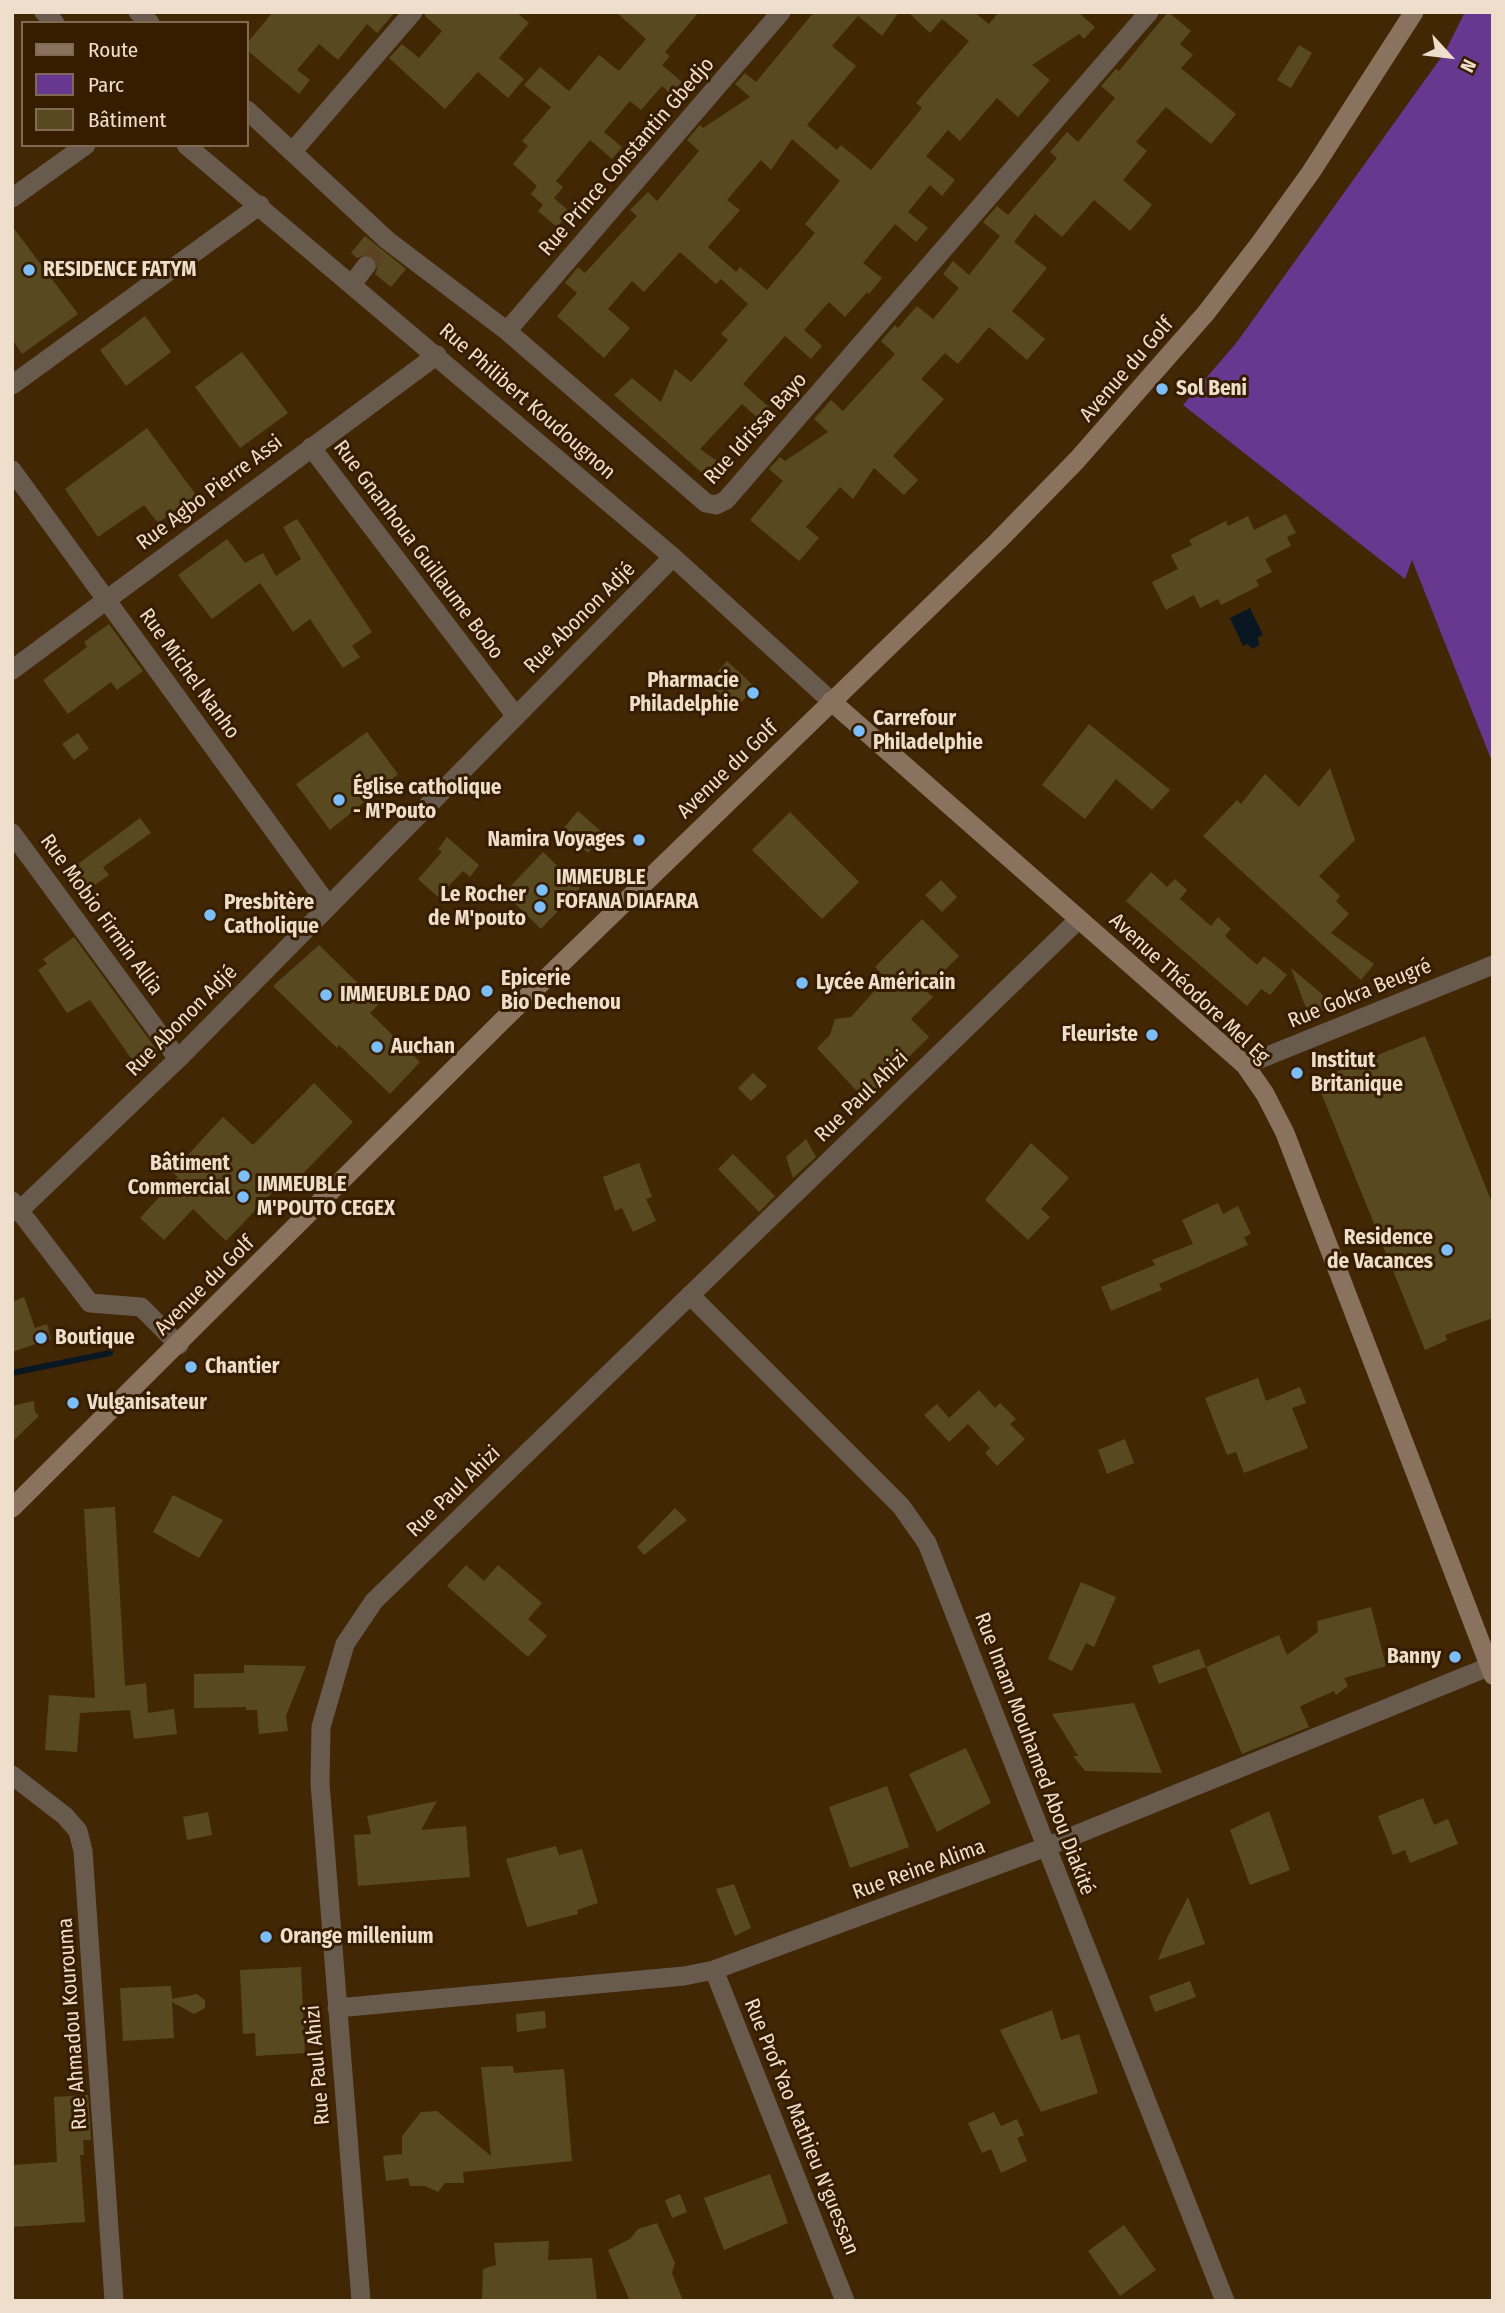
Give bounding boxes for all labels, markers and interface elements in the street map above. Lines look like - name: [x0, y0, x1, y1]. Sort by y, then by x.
- legend: [21, 21, 248, 147]
- north arrow: [1414, 21, 1484, 91]
- text: Route: [88, 37, 138, 63]
- street label: Rue Prince Constantin Gbedjo: [534, 53, 720, 261]
- text: N: [1455, 55, 1481, 76]
- text: Parc: [88, 72, 124, 98]
- text: Bâtiment: [88, 107, 166, 133]
- place label: RESIDENCE FATYM: [43, 257, 196, 283]
- marker: RESIDENCE FATYM: [21, 262, 37, 278]
- street label: Avenue du Golf: [1075, 313, 1179, 427]
- street label: Rue Philibert Koudougnon: [434, 319, 620, 485]
- street label: Rue Idrissa Bayo: [699, 368, 813, 490]
- place label: Sol Beni: [1176, 376, 1247, 402]
- marker: Sol Beni: [1154, 381, 1170, 397]
- street label: Rue Agbo Pierre Assi: [132, 430, 288, 556]
- street label: Rue Gnanhoua Guillaume Bobo: [328, 436, 508, 664]
- street label: Rue Abonon Adjé: [519, 557, 641, 679]
- street label: Rue Michel Nanho: [133, 604, 245, 744]
- place label: Pharmacie Philadelphie: [629, 668, 739, 718]
- marker: Pharmacie Philadelphie: [745, 685, 761, 701]
- place label: Carrefour Philadelphie: [873, 706, 983, 756]
- street label: Avenue du Golf: [672, 716, 784, 824]
- marker: Carrefour Philadelphie: [851, 723, 867, 739]
- place label: Église catholique - M'Pouto: [353, 775, 502, 825]
- marker: Église catholique - M'Pouto: [331, 792, 347, 808]
- place label: Namira Voyages: [487, 827, 625, 853]
- street label: Rue Mobio Firmin Allia: [34, 830, 168, 1000]
- marker: Namira Voyages: [631, 832, 647, 848]
- place label: IMMEUBLE FOFANA DIAFARA: [556, 865, 698, 915]
- place label: Le Rocher de M'pouto: [428, 882, 526, 932]
- marker: IMMEUBLE FOFANA DIAFARA: [534, 882, 550, 898]
- place label: Presbitère Catholique: [224, 890, 319, 940]
- marker: Le Rocher de M'pouto: [532, 899, 548, 915]
- marker: Presbitère Catholique: [202, 907, 218, 923]
- street label: Avenue Théodore Mel Eg: [1104, 908, 1274, 1070]
- street label: Rue Gokra Beugré: [1285, 954, 1435, 1034]
- street label: Rue Abonon Adjé: [121, 960, 243, 1082]
- place label: Epicerie Bio Dechenou: [501, 966, 621, 1016]
- place label: Lycée Américain: [816, 970, 956, 996]
- marker: Lycée Américain: [794, 975, 810, 991]
- place label: IMMEUBLE DAO: [340, 982, 471, 1008]
- marker: Epicerie Bio Dechenou: [479, 983, 495, 999]
- marker: IMMEUBLE DAO: [318, 987, 334, 1003]
- place label: Fleuriste: [1062, 1022, 1138, 1048]
- marker: Fleuriste: [1144, 1027, 1160, 1043]
- place label: Auchan: [391, 1034, 455, 1060]
- marker: Auchan: [369, 1039, 385, 1055]
- street label: Rue Paul Ahizi: [810, 1046, 914, 1148]
- place label: Institut Britanique: [1311, 1048, 1403, 1098]
- marker: Institut Britanique: [1289, 1065, 1305, 1081]
- place label: Bâtiment Commercial: [128, 1151, 230, 1201]
- marker: Bâtiment Commercial: [236, 1168, 252, 1184]
- place label: IMMEUBLE M'POUTO CEGEX: [257, 1172, 395, 1222]
- marker: IMMEUBLE M'POUTO CEGEX: [235, 1189, 251, 1205]
- place label: Residence de Vacances: [1327, 1225, 1433, 1275]
- street label: Avenue du Golf: [150, 1231, 260, 1341]
- marker: Residence de Vacances: [1439, 1242, 1455, 1258]
- place label: Boutique: [55, 1325, 135, 1351]
- marker: Boutique: [33, 1330, 49, 1346]
- place label: Chantier: [205, 1354, 279, 1380]
- marker: Chantier: [183, 1359, 199, 1375]
- place label: Vulganisateur: [87, 1390, 207, 1416]
- marker: Vulganisateur: [65, 1395, 81, 1411]
- street label: Rue Paul Ahizi: [402, 1441, 506, 1543]
- street label: Rue Imam Mouhamed Abou Diakité: [968, 1609, 1100, 1899]
- place label: Banny: [1387, 1644, 1441, 1670]
- marker: Banny: [1447, 1649, 1463, 1665]
- street label: Rue Reine Alima: [849, 1834, 989, 1906]
- street label: Rue Ahmadou Kourouma: [53, 1917, 93, 2131]
- place label: Orange millenium: [280, 1924, 434, 1950]
- marker: Orange millenium: [258, 1929, 274, 1945]
- street label: Rue Prof Yao Mathieu N'guessan: [738, 1995, 864, 2259]
- street label: Rue Paul Ahizi: [300, 2004, 336, 2126]

